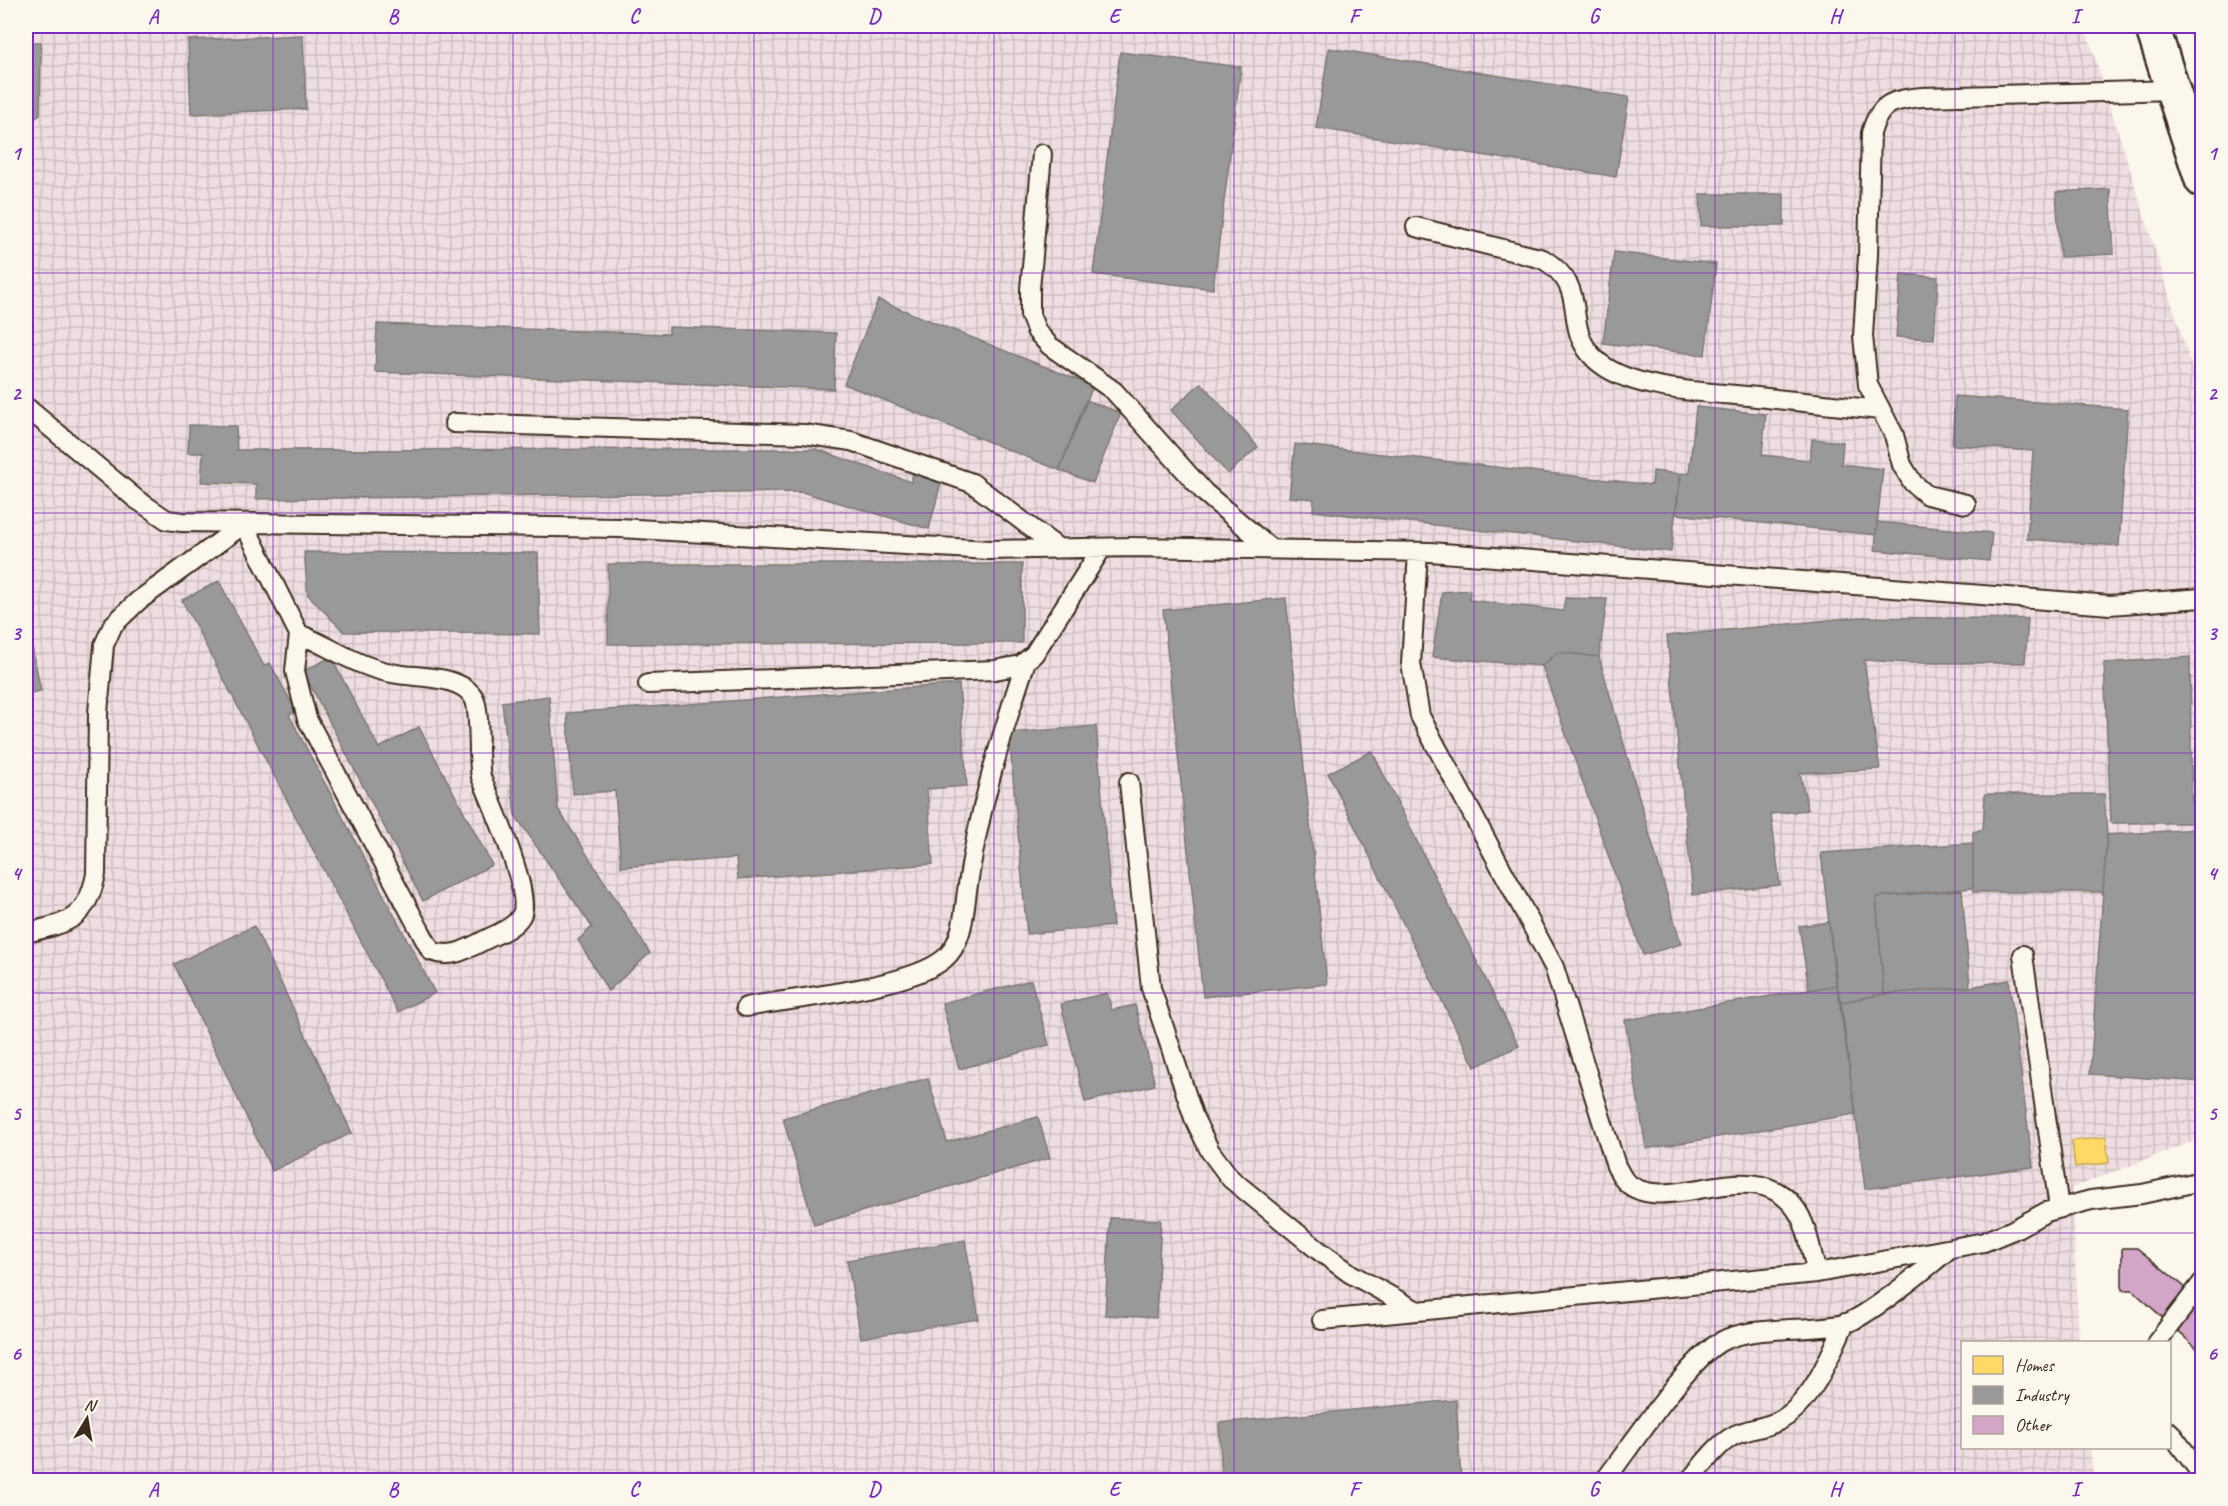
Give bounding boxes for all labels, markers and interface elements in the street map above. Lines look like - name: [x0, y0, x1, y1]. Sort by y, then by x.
- text: A: [148, 4, 160, 29]
- text: B: [388, 4, 400, 29]
- text: C: [629, 4, 641, 29]
- text: D: [868, 4, 882, 29]
- text: E: [1109, 4, 1123, 29]
- text: F: [1349, 4, 1363, 29]
- text: G: [1589, 4, 1602, 29]
- text: H: [1829, 4, 1844, 29]
- text: I: [2071, 4, 2084, 29]
- text: 1: [12, 141, 23, 166]
- text: 1: [2208, 141, 2219, 166]
- text: 2: [12, 381, 23, 406]
- text: 2: [2208, 381, 2219, 406]
- text: 3: [12, 621, 23, 646]
- text: 3: [2208, 621, 2219, 646]
- text: 4: [12, 861, 24, 886]
- text: 4: [2208, 861, 2220, 886]
- text: 5: [12, 1101, 23, 1126]
- text: 5: [2208, 1101, 2219, 1126]
- text: 6: [11, 1341, 22, 1366]
- legend: [1961, 1341, 2171, 1449]
- text: 6: [2207, 1341, 2218, 1366]
- text: Homes: [2015, 1354, 2055, 1376]
- text: Industry: [2015, 1384, 2070, 1406]
- north arrow: [57, 1389, 117, 1449]
- text: N: [83, 1394, 99, 1417]
- text: Other: [2015, 1414, 2052, 1436]
- text: A: [148, 1477, 160, 1502]
- text: B: [388, 1477, 400, 1502]
- text: C: [629, 1477, 641, 1502]
- text: D: [868, 1477, 882, 1502]
- text: E: [1109, 1477, 1123, 1502]
- text: F: [1349, 1477, 1363, 1502]
- text: G: [1589, 1477, 1602, 1502]
- text: H: [1829, 1477, 1844, 1502]
- text: I: [2071, 1477, 2084, 1502]

